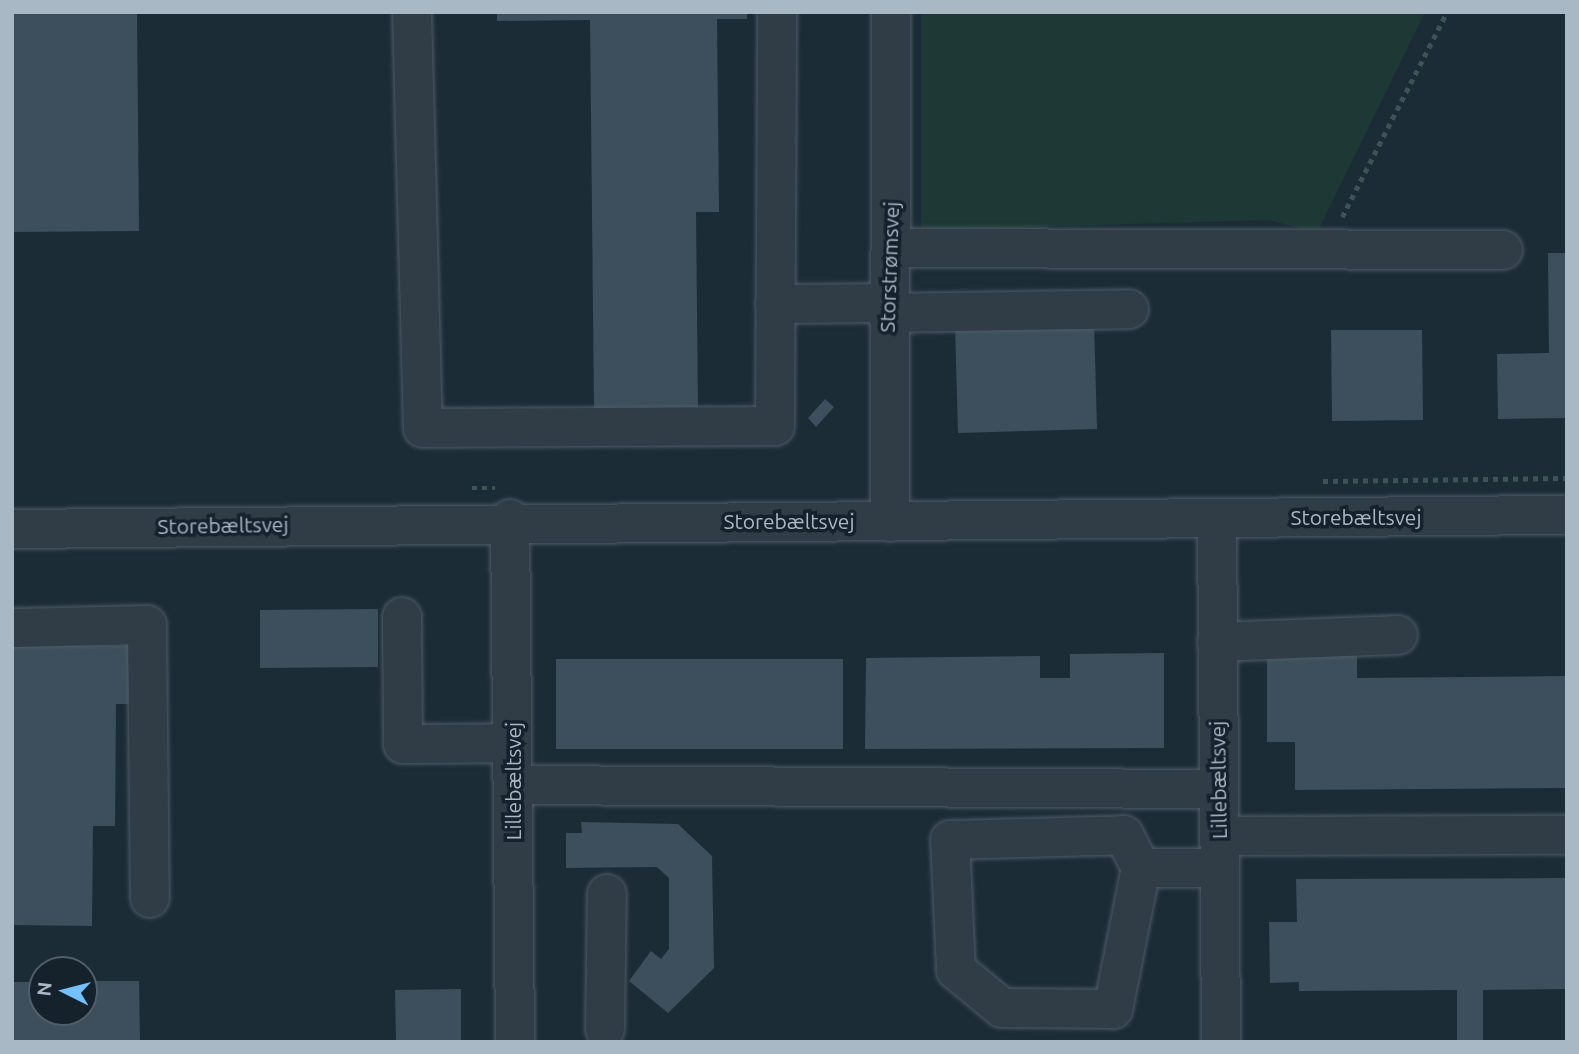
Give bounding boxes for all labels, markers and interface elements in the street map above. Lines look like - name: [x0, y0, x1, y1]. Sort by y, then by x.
- street label: Storstrømsvej: [874, 201, 904, 333]
- street label: Storebæltsvej: [1290, 504, 1422, 530]
- street label: Storebæltsvej: [723, 508, 855, 534]
- street label: Storebæltsvej: [157, 511, 289, 539]
- street label: Lillebæltsvej: [1204, 721, 1232, 839]
- street label: Lillebæltsvej: [500, 722, 526, 840]
- north arrow: [28, 956, 98, 1026]
- text: N: [32, 981, 56, 997]

